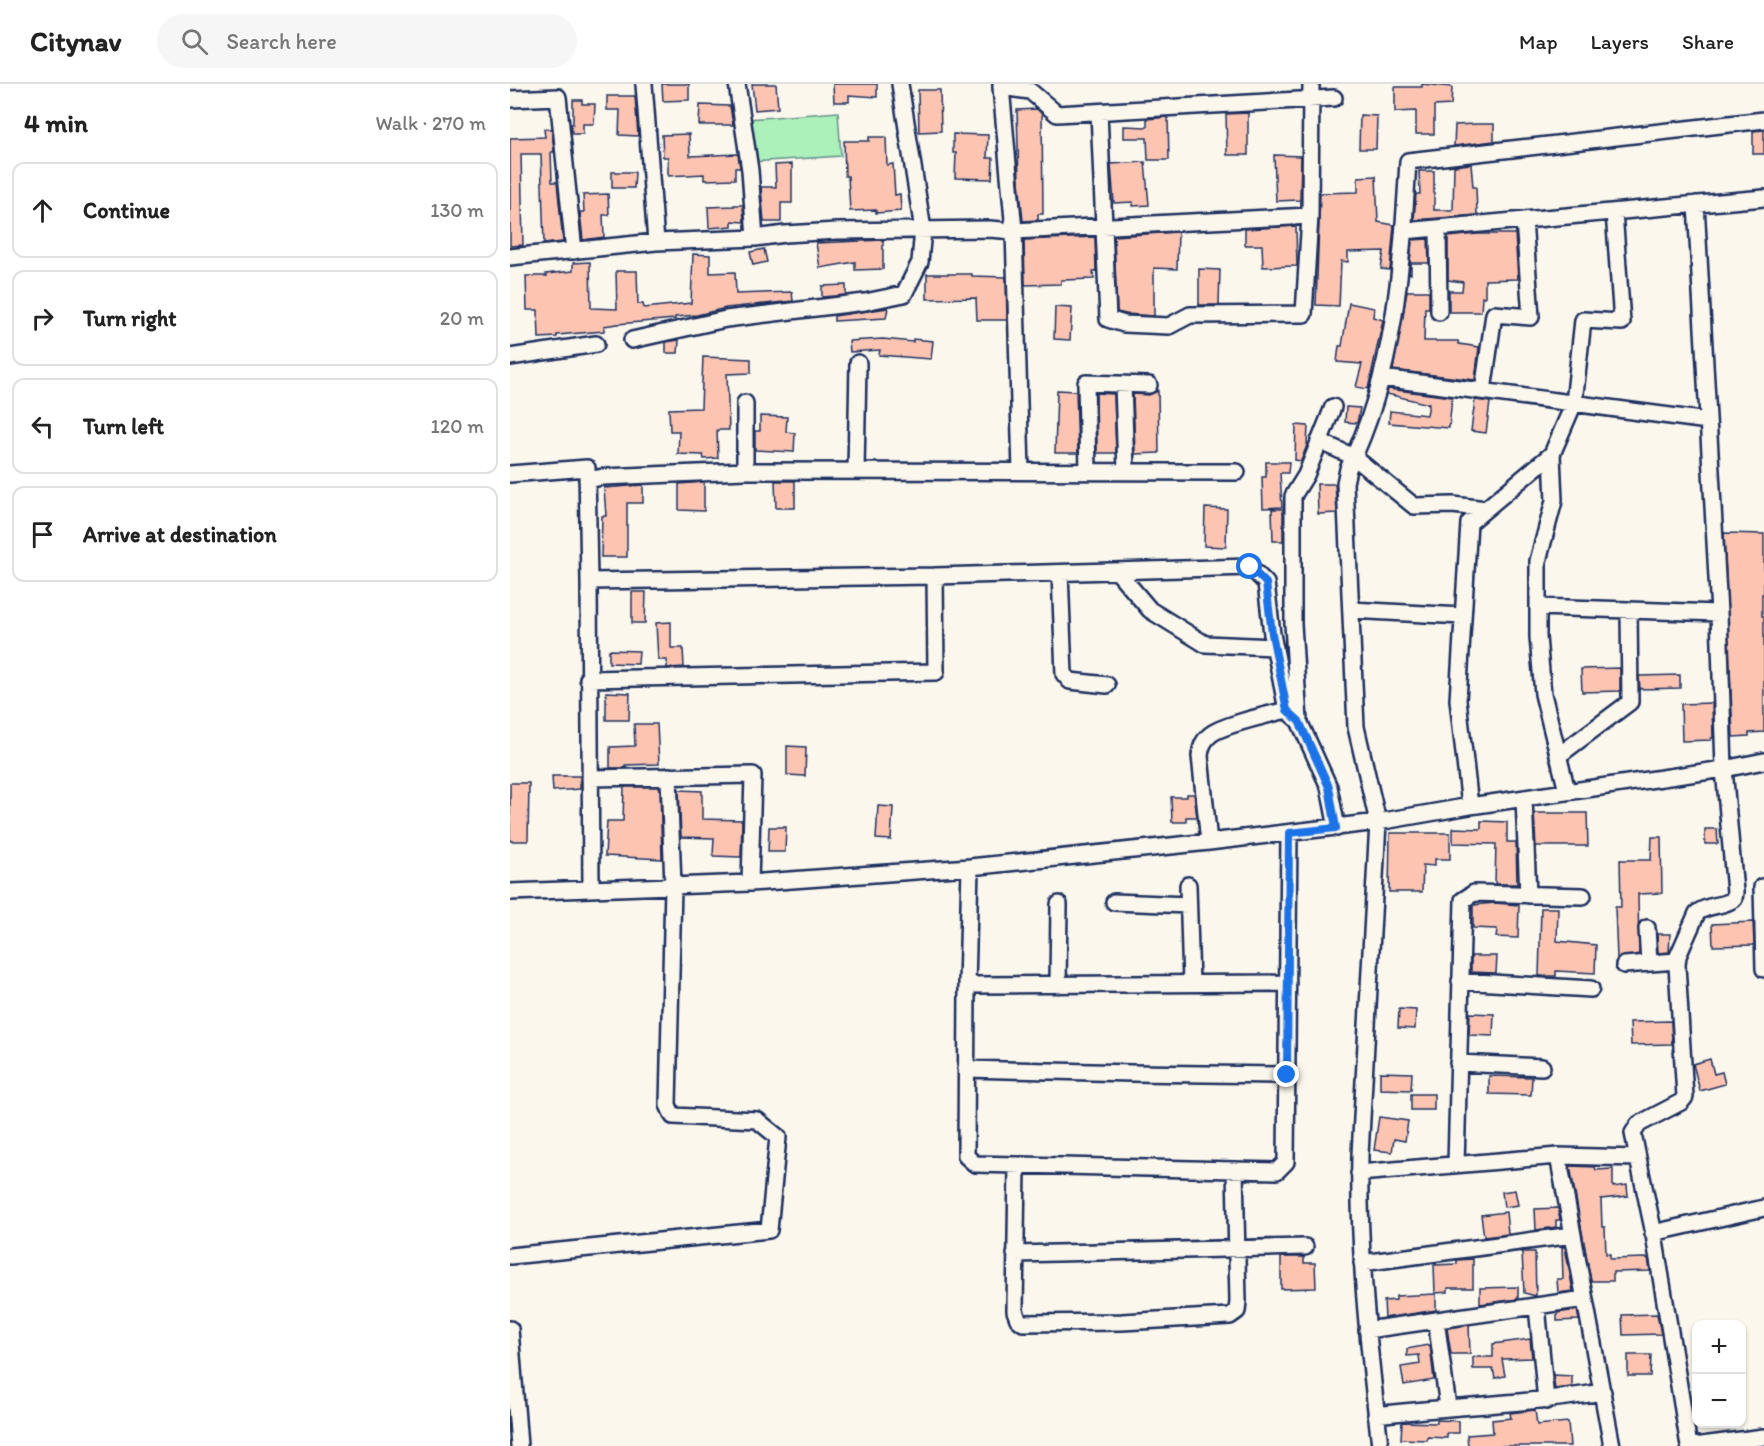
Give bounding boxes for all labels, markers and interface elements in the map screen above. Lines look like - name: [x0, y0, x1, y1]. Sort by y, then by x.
- search box: [157, 14, 577, 68]
- text: Citynav: [30, 24, 121, 58]
- icon: search: [178, 25, 211, 58]
- text: Search here: [226, 28, 337, 55]
- text: Map: [1519, 29, 1558, 54]
- text: Layers: [1591, 29, 1649, 54]
- text: Share: [1682, 29, 1734, 54]
- text: 4 min: [24, 107, 88, 139]
- text: Walk · 270 m: [375, 111, 486, 135]
- icon: ahead: [26, 194, 59, 227]
- text: Continue: [83, 197, 170, 224]
- text: 130 m: [430, 198, 484, 222]
- icon: right: [26, 302, 59, 335]
- text: Turn right: [83, 305, 177, 332]
- text: 20 m: [440, 306, 484, 330]
- icon: left: [26, 410, 59, 443]
- text: Turn left: [83, 413, 164, 440]
- text: 120 m: [431, 414, 484, 438]
- icon: arrive: [26, 518, 59, 551]
- text: Arrive at destination: [83, 521, 277, 548]
- route start: [1236, 553, 1262, 579]
- route end: [1273, 1061, 1299, 1087]
- map controls: [1692, 1320, 1746, 1428]
- button: +: [1692, 1320, 1746, 1374]
- button: −: [1692, 1374, 1746, 1428]

